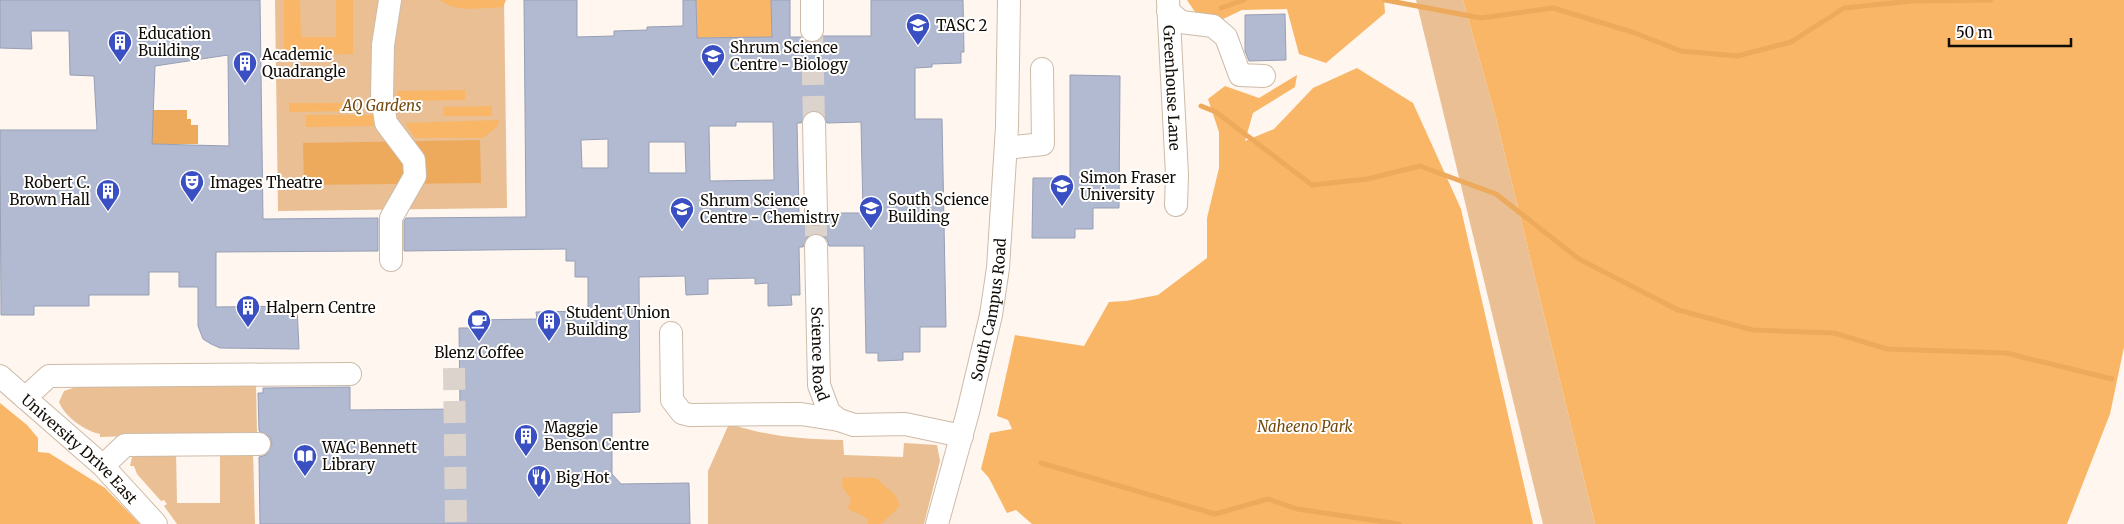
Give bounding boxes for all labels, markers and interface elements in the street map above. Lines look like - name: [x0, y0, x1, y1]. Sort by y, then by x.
- school or university icon: TASC 2: [905, 12, 931, 46]
- scale bar: [1949, 15, 2072, 47]
- place label: TASC 2: [936, 16, 988, 35]
- text: 50 m: [1956, 23, 1993, 42]
- place label: Education Building: [138, 24, 211, 60]
- street label: Greenhouse Lane: [1160, 25, 1185, 151]
- building icon: Education Building: [107, 29, 133, 63]
- place label: Shrum Science Centre - Biology: [730, 38, 848, 74]
- school or university icon: Shrum Science Centre - Biology: [700, 43, 726, 77]
- place label: Academic Quadrangle: [261, 45, 346, 81]
- building icon: Academic Quadrangle: [232, 50, 258, 84]
- park label: AQ Gardens: [341, 96, 422, 115]
- place label: Simon Fraser University: [1080, 168, 1176, 204]
- theatre icon: Images Theatre: [179, 169, 205, 203]
- place label: Robert C. Brown Hall: [9, 173, 90, 209]
- place label: Images Theatre: [210, 173, 322, 192]
- school or university icon: Simon Fraser University: [1049, 173, 1075, 207]
- building icon: Robert C. Brown Hall: [95, 178, 121, 212]
- place label: South Science Building: [888, 190, 989, 226]
- place label: Shrum Science Centre - Chemistry: [700, 191, 840, 227]
- school or university icon: South Science Building: [858, 195, 884, 229]
- school or university icon: Shrum Science Centre - Chemistry: [669, 196, 695, 230]
- street label: South Campus Road: [966, 237, 1009, 383]
- building icon: Halpern Centre: [235, 294, 261, 328]
- place label: Halpern Centre: [266, 298, 376, 317]
- place label: Student Union Building: [566, 303, 670, 339]
- street label: Science Road: [808, 306, 834, 404]
- cafe icon: Blenz Coffee: [466, 308, 492, 342]
- building icon: Student Union Building: [536, 308, 562, 342]
- place label: Blenz Coffee: [434, 343, 524, 362]
- street label: University Drive East: [18, 390, 142, 507]
- park label: Naheeno Park: [1257, 417, 1354, 436]
- place label: Maggie Benson Centre: [544, 418, 649, 454]
- building icon: Maggie Benson Centre: [513, 423, 539, 457]
- place label: WAC Bennett Library: [321, 438, 417, 474]
- library icon: WAC Bennett Library: [292, 443, 318, 477]
- restaurant icon: Big Hot: [526, 464, 552, 498]
- place label: Big Hot: [556, 468, 610, 487]

